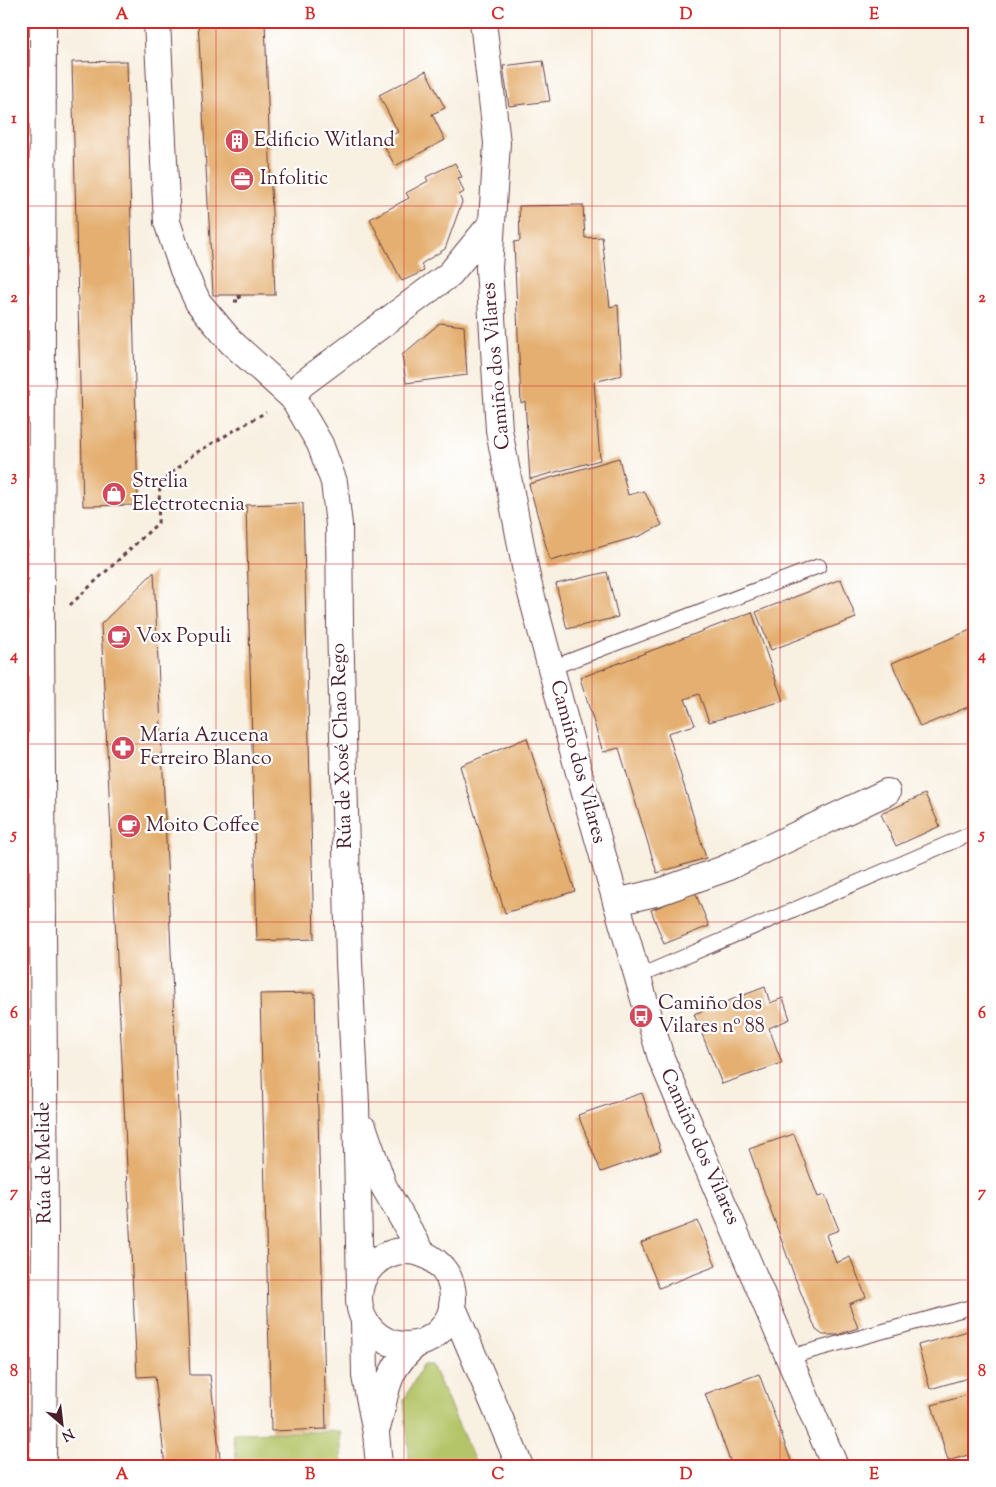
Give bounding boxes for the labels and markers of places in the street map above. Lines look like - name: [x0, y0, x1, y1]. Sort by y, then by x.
- place label: Edificio Witland: [254, 127, 395, 156]
- building icon: Edificio Witland: [224, 128, 250, 154]
- place label: Infolitic: [260, 165, 328, 194]
- office icon: Infolitic: [229, 166, 255, 192]
- place label: Strelia Electrotecnia: [132, 468, 245, 520]
- shop icon: Strelia Electrotecnia: [101, 481, 127, 507]
- place label: Vox Populi: [136, 623, 231, 652]
- cafe icon: Vox Populi: [106, 624, 132, 650]
- place label: María Azucena Ferreiro Blanco: [140, 722, 272, 774]
- pharmacy icon: María Azucena Ferreiro Blanco: [110, 735, 136, 761]
- place label: Moito Coffee: [146, 812, 260, 841]
- cafe icon: Moito Coffee: [116, 813, 142, 839]
- place label: Camiño dos Vilares nº 88: [658, 990, 765, 1042]
- bus stop icon: Camiño dos Vilares nº 88: [628, 1003, 654, 1029]

